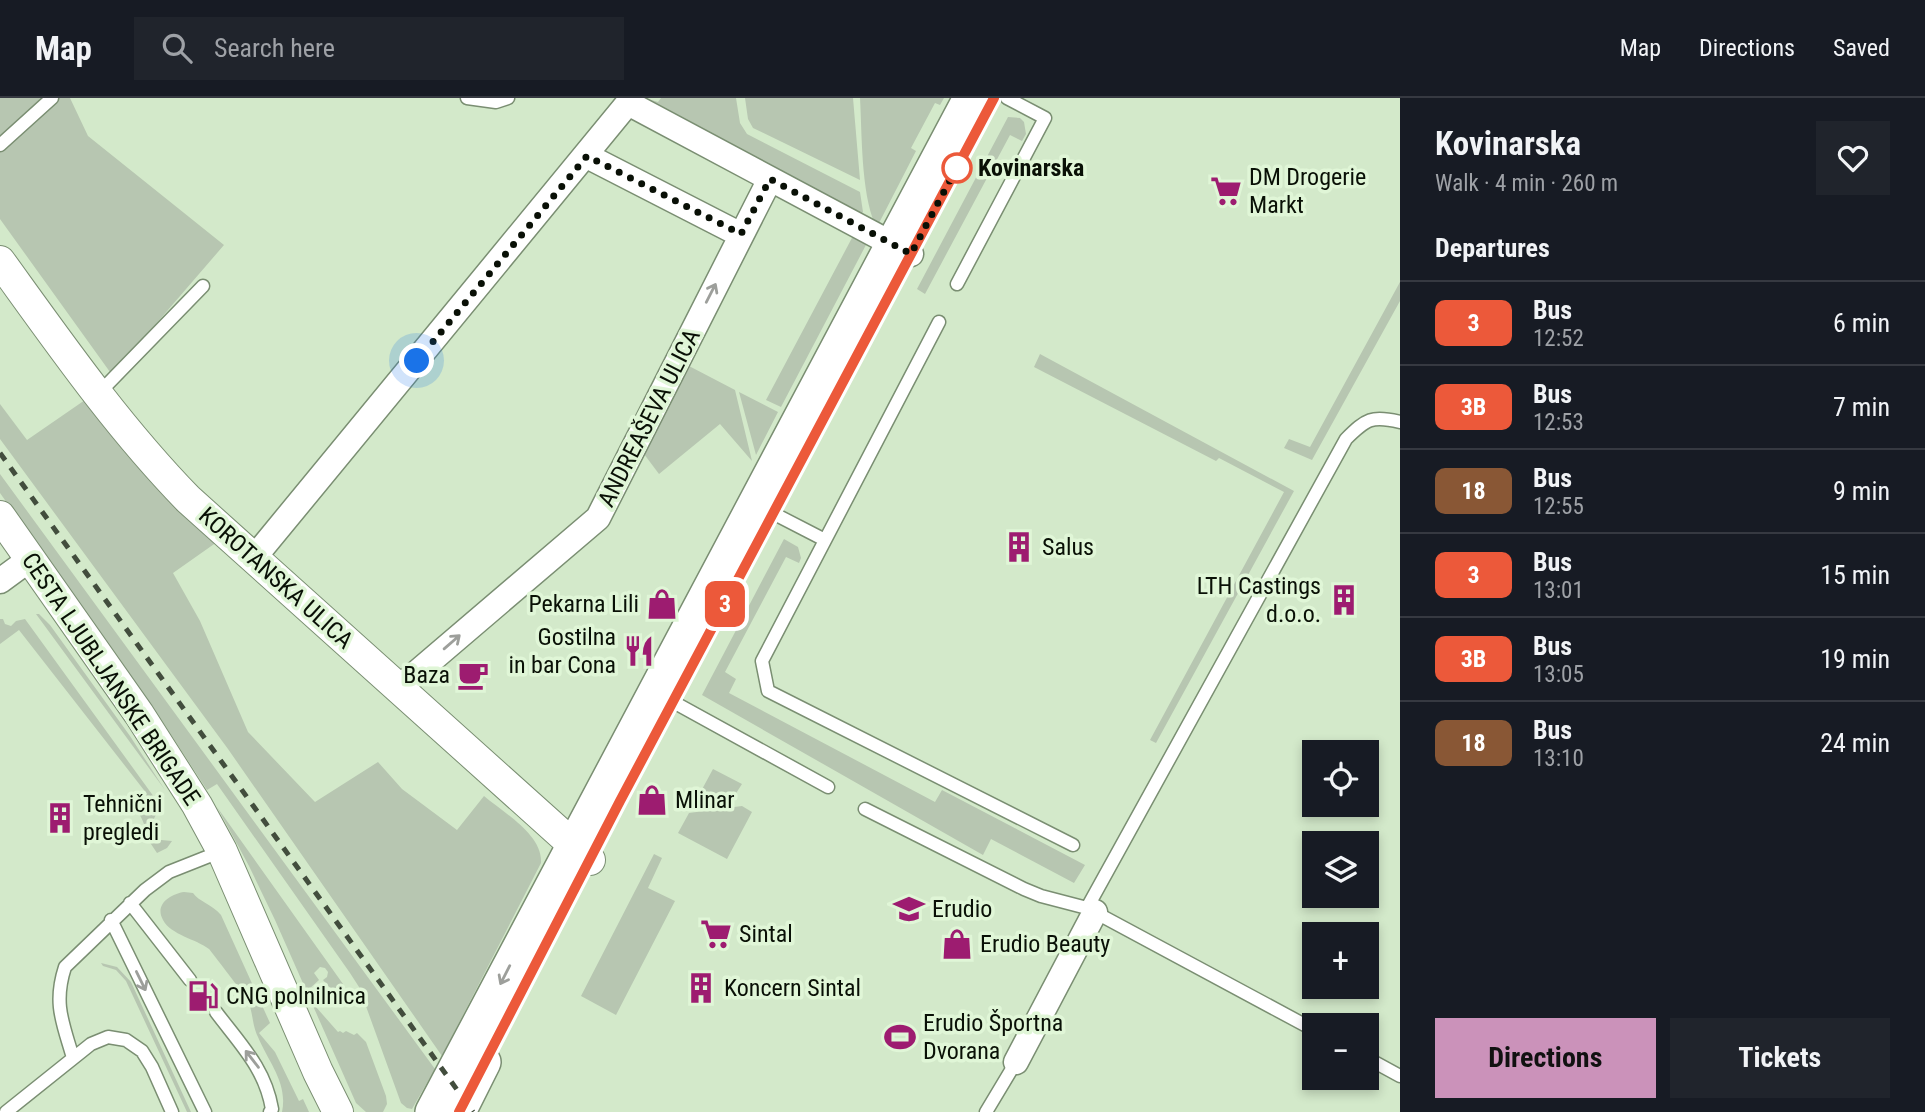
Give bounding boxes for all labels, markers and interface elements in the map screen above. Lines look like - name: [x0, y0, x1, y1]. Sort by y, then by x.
- search box: [134, 17, 624, 80]
- text: Map: [35, 29, 92, 68]
- icon: search: [158, 29, 196, 67]
- text: Search here: [214, 33, 335, 63]
- text: Map: [1620, 34, 1661, 62]
- text: Directions: [1699, 34, 1795, 62]
- text: Saved: [1833, 34, 1890, 62]
- button: heart: [1816, 121, 1890, 195]
- text: Kovinarska: [1435, 124, 1581, 163]
- marker: Kovinarska: [942, 153, 972, 183]
- place label: Kovinarska: [978, 154, 1084, 182]
- place label: DM Drogerie Markt: [1249, 163, 1366, 219]
- text: Walk · 4 min · 260 m: [1435, 170, 1618, 197]
- supermarket icon: DM Drogerie Markt: [1209, 174, 1243, 208]
- text: Departures: [1435, 233, 1550, 263]
- one-way arrow: [705, 283, 719, 304]
- text: Bus: [1533, 295, 1572, 325]
- text: 6 min: [1833, 308, 1890, 338]
- text: 3: [1467, 309, 1480, 337]
- street label: ANDREAŠEVA ULICA: [592, 324, 706, 511]
- text: 12:52: [1533, 325, 1584, 352]
- your location: [399, 343, 434, 378]
- text: Bus: [1533, 379, 1572, 409]
- text: 7 min: [1833, 392, 1890, 422]
- text: 3B: [1461, 393, 1486, 421]
- text: 12:53: [1533, 409, 1584, 436]
- text: Bus: [1533, 463, 1572, 493]
- text: 9 min: [1833, 476, 1890, 506]
- text: 18: [1461, 477, 1486, 505]
- text: 12:55: [1533, 493, 1584, 520]
- street label: KOROTANSKA ULICA: [193, 502, 359, 655]
- building icon: Salus: [1002, 530, 1036, 564]
- place label: Salus: [1042, 533, 1094, 561]
- street label: CESTA LJUBLJANSKE BRIGADE: [16, 547, 206, 811]
- text: Bus: [1533, 547, 1572, 577]
- text: 15 min: [1820, 560, 1890, 590]
- text: 3: [1467, 561, 1480, 589]
- place label: LTH Castings d.o.o.: [1197, 572, 1321, 628]
- text: 13:01: [1533, 577, 1584, 604]
- line badge: 3: [702, 581, 748, 627]
- building icon: LTH Castings d.o.o.: [1327, 583, 1361, 617]
- shop icon: Pekarna Lili: [645, 587, 679, 621]
- place label: Pekarna Lili: [528, 590, 639, 618]
- text: 3: [719, 590, 731, 618]
- place label: Gostilna in bar Cona: [508, 623, 616, 679]
- text: Bus: [1533, 631, 1572, 661]
- one-way arrow: [442, 634, 460, 650]
- restaurant icon: Gostilna in bar Cona: [622, 634, 656, 668]
- text: 19 min: [1820, 644, 1890, 674]
- text: 3B: [1461, 645, 1486, 673]
- cafe icon: Baza: [456, 658, 490, 692]
- place label: Baza: [403, 661, 450, 689]
- text: 13:05: [1533, 661, 1584, 688]
- text: Bus: [1533, 715, 1572, 745]
- text: 24 min: [1820, 728, 1890, 758]
- text: 18: [1461, 729, 1486, 757]
- map controls: [1302, 740, 1379, 1090]
- button: locate: [1302, 740, 1379, 817]
- text: 13:10: [1533, 745, 1584, 772]
- shop icon: Mlinar: [635, 783, 669, 817]
- place label: Mlinar: [675, 786, 735, 814]
- place label: Tehnični pregledi: [83, 790, 163, 846]
- building icon: Tehnični pregledi: [43, 801, 77, 835]
- button: layers: [1302, 831, 1379, 908]
- school or university icon: Erudio: [892, 892, 926, 926]
- place label: Erudio: [932, 895, 992, 923]
- supermarket icon: Sintal: [699, 917, 733, 951]
- place label: Sintal: [739, 920, 793, 948]
- button: +: [1302, 922, 1379, 999]
- shop icon: Erudio Beauty: [940, 927, 974, 961]
- place label: Erudio Beauty: [980, 930, 1110, 958]
- one-way arrow: [497, 964, 511, 985]
- one-way arrow: [135, 970, 149, 991]
- building icon: Koncern Sintal: [684, 971, 718, 1005]
- place label: Koncern Sintal: [724, 974, 861, 1002]
- fuel station icon: CNG polnilnica: [186, 979, 220, 1013]
- place label: CNG polnilnica: [226, 982, 366, 1010]
- place label: Erudio Športna Dvorana: [923, 1009, 1063, 1065]
- button: −: [1302, 1013, 1379, 1090]
- button: Directions: [1435, 1018, 1656, 1098]
- button: Tickets: [1670, 1018, 1890, 1098]
- sports icon: Erudio Športna Dvorana: [883, 1020, 917, 1054]
- one-way arrow: [244, 1050, 259, 1068]

